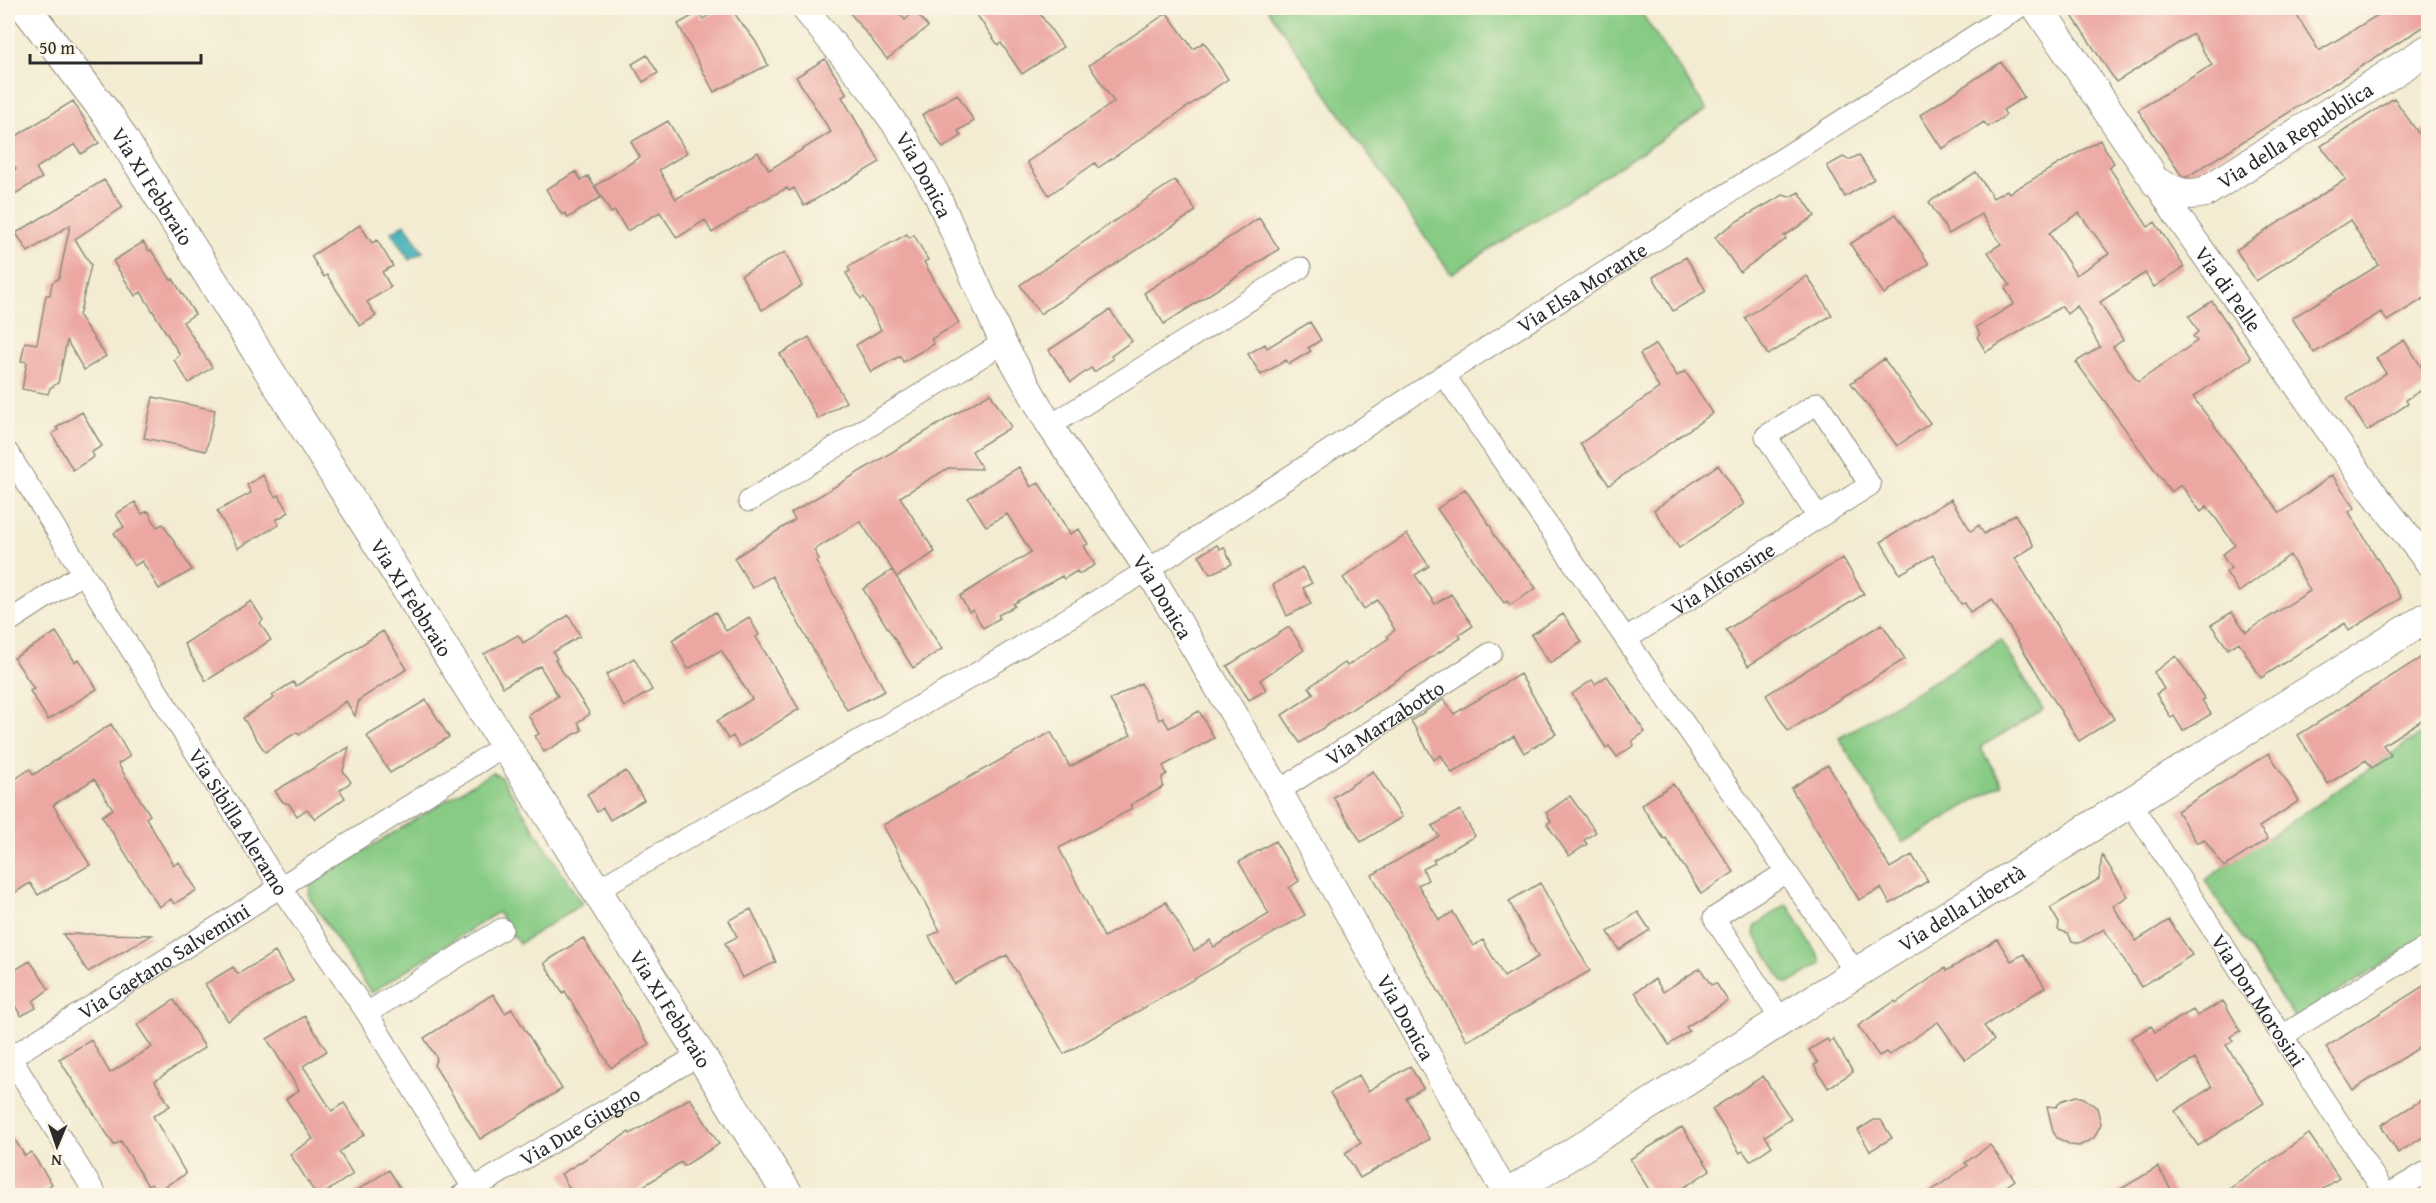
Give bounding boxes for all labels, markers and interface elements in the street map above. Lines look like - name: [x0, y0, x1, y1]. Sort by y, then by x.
- scale bar: [30, 27, 201, 65]
- text: 50 m: [39, 34, 75, 61]
- street label: Via della Repubblica: [2211, 74, 2379, 196]
- street label: Via XI Febbraio: [104, 121, 202, 251]
- street label: Via Donica: [889, 124, 961, 223]
- street label: Via Elsa Morante: [1511, 234, 1653, 340]
- street label: Via di Pelle: [2188, 239, 2270, 338]
- street label: Via XI Febbraio: [363, 532, 461, 663]
- street label: Via Alfonsine: [1664, 533, 1781, 623]
- street label: Via Donica: [1126, 547, 1201, 645]
- street label: Via Marzabotto: [1319, 672, 1450, 772]
- street label: Via Sibilla Aleramo: [181, 742, 297, 902]
- street label: Via della Libertà: [1892, 856, 2031, 959]
- street label: Via Gaetano Salvemini: [72, 895, 256, 1027]
- street label: Via Don Morosini: [2204, 927, 2314, 1073]
- street label: Via XI Febbraio: [622, 944, 720, 1074]
- street label: Via Donica: [1370, 968, 1443, 1066]
- street label: Via Due Giugno: [514, 1078, 646, 1174]
- north arrow: [27, 1116, 87, 1176]
- text: N: [50, 1149, 62, 1173]

